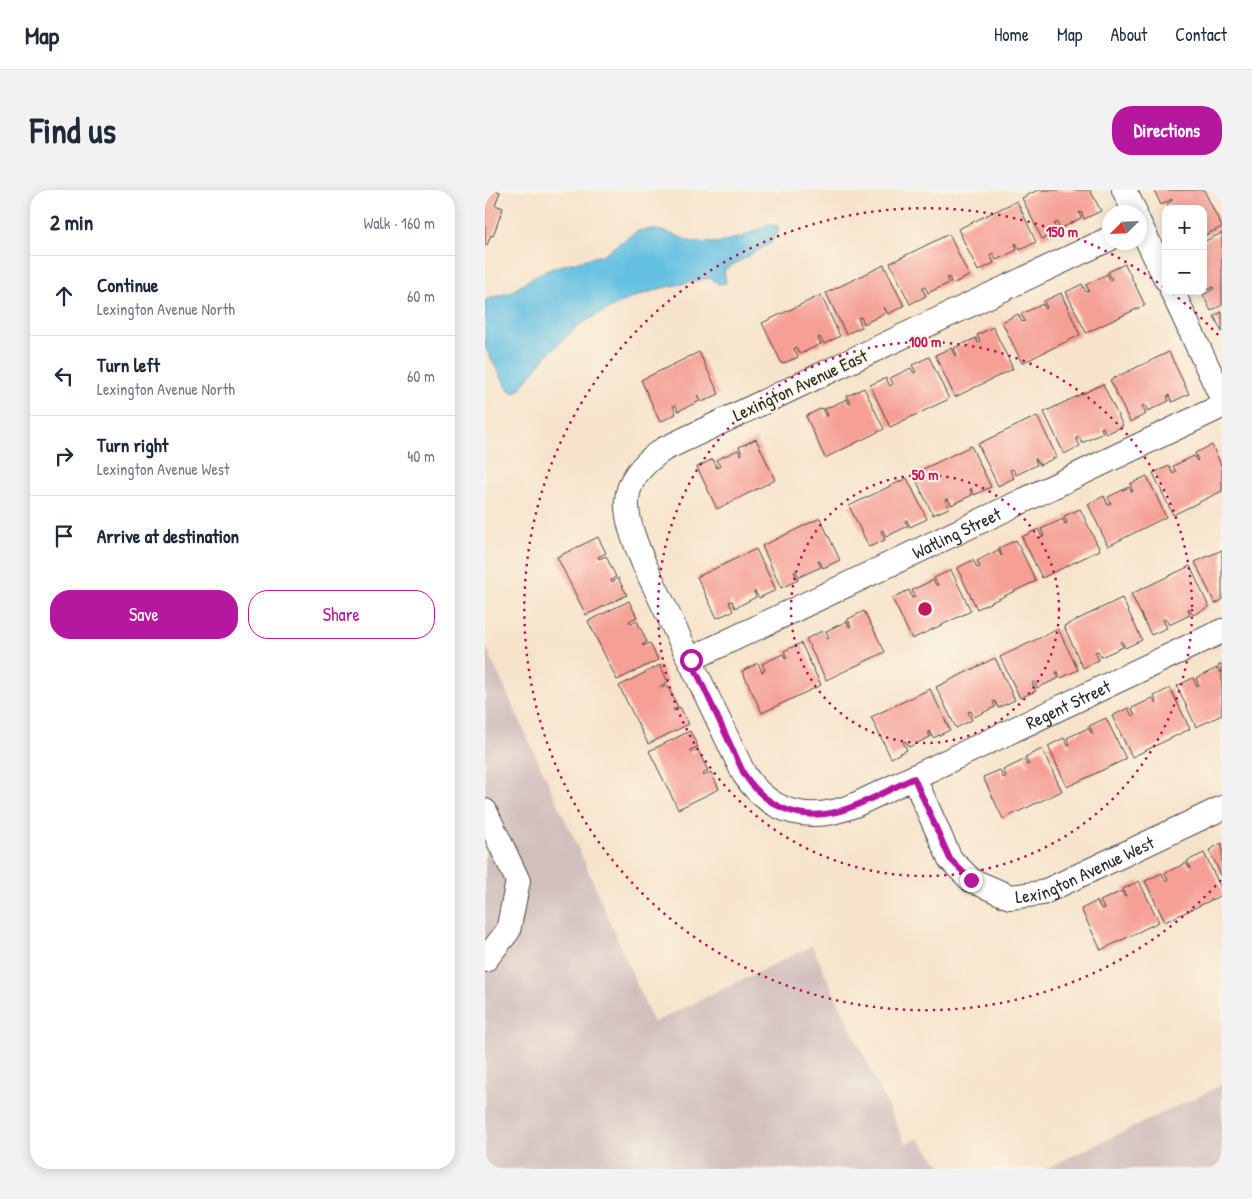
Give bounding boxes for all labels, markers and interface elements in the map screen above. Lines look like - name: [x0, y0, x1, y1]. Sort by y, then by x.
- text: Map: [25, 19, 59, 51]
- text: Home: [994, 22, 1029, 47]
- text: Map: [1057, 22, 1082, 47]
- text: About: [1110, 22, 1147, 47]
- text: Contact: [1175, 22, 1227, 47]
- button: Directions: [1112, 106, 1222, 155]
- text: Find us: [30, 107, 116, 154]
- north arrow: [1102, 205, 1147, 250]
- map controls: [1162, 205, 1207, 295]
- button: +: [1162, 205, 1207, 250]
- text: 2 min: [50, 208, 93, 237]
- text: Walk · 160 m: [363, 212, 435, 234]
- text: 150 m: [1046, 221, 1078, 242]
- button: −: [1162, 250, 1207, 295]
- text: Continue: [97, 272, 158, 298]
- icon: ahead: [50, 282, 78, 310]
- text: 60 m: [407, 285, 435, 307]
- text: Lexington Avenue North: [97, 298, 235, 320]
- text: 100 m: [909, 331, 941, 352]
- street label: Lexington Avenue East: [729, 343, 872, 427]
- text: Turn left: [97, 352, 160, 378]
- icon: left: [50, 362, 78, 390]
- text: 60 m: [407, 365, 435, 387]
- text: Lexington Avenue North: [97, 378, 235, 400]
- text: Turn right: [97, 432, 168, 458]
- icon: right: [50, 442, 78, 470]
- text: 40 m: [407, 445, 435, 467]
- text: Lexington Avenue West: [97, 458, 229, 480]
- text: 50 m: [912, 464, 938, 485]
- street label: Watling Street: [908, 500, 1006, 564]
- icon: arrive: [50, 522, 78, 550]
- text: Arrive at destination: [97, 523, 239, 549]
- button: Save: [50, 590, 238, 639]
- button: Share: [248, 590, 435, 639]
- centre of rings: [916, 600, 934, 618]
- route start: [680, 649, 703, 672]
- street label: Regent Street: [1022, 673, 1115, 735]
- street label: Lexington Avenue West: [1014, 829, 1159, 909]
- route end: [960, 869, 983, 892]

